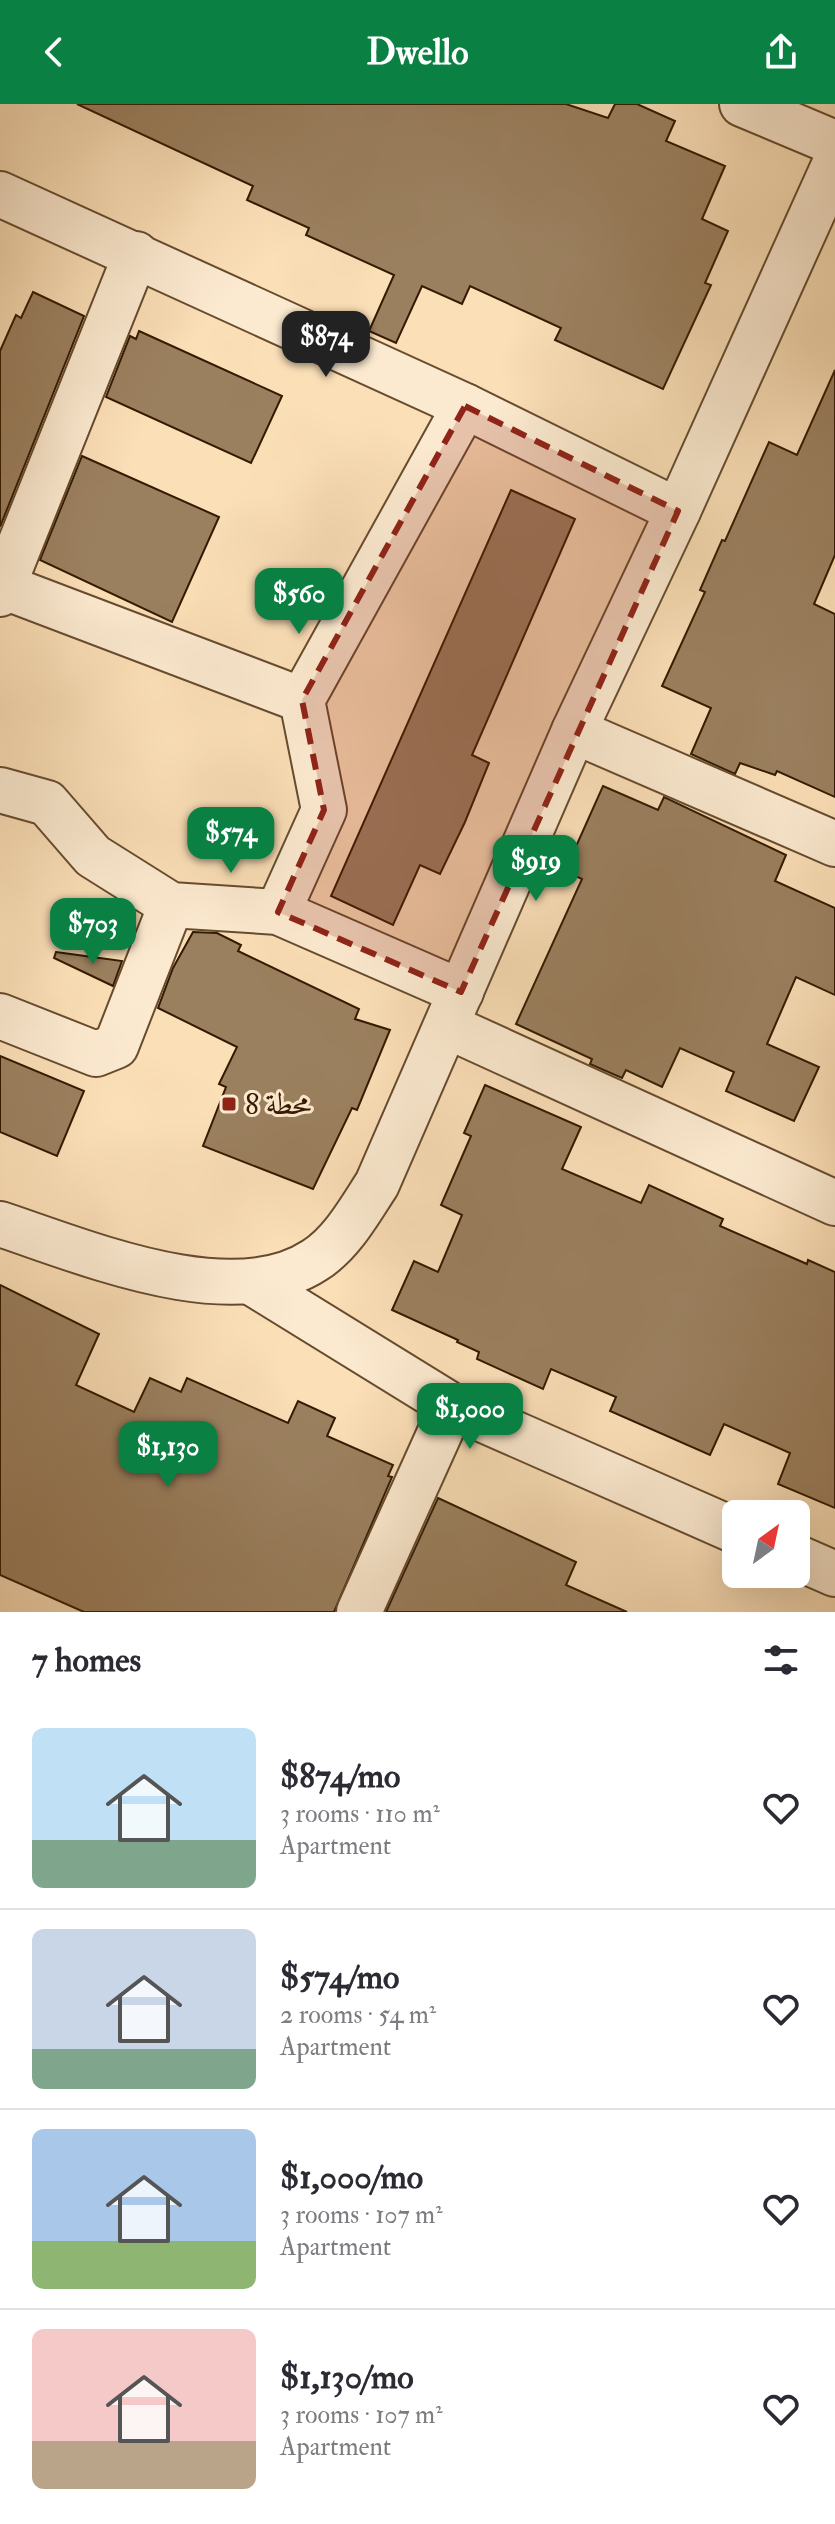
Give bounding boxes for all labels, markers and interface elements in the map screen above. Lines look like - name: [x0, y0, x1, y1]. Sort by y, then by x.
- icon: back: [32, 30, 76, 74]
- text: Dwello: [367, 30, 468, 75]
- icon: share: [759, 30, 803, 74]
- pin: $874: [279, 311, 373, 379]
- text: $874: [300, 321, 352, 353]
- pin: $560: [252, 568, 346, 636]
- text: $560: [273, 578, 325, 610]
- pin: $574: [184, 807, 278, 875]
- text: $574: [205, 817, 257, 849]
- pin: $919: [489, 835, 583, 903]
- text: $919: [511, 845, 561, 877]
- pin: $703: [46, 898, 140, 966]
- text: $703: [68, 908, 118, 940]
- place label: محطة 8: [245, 1086, 311, 1123]
- marker: محطة 8: [220, 1095, 238, 1113]
- pin: $1,000: [405, 1383, 535, 1451]
- text: $1,000: [435, 1393, 505, 1425]
- pin: $1,130: [103, 1421, 233, 1489]
- text: $1,130: [137, 1431, 199, 1463]
- north arrow: [722, 1500, 810, 1588]
- map controls: [722, 1500, 810, 1588]
- icon: filters: [759, 1638, 803, 1682]
- text: 7 homes: [32, 1639, 141, 1682]
- text: $874/mo: [280, 1755, 400, 1798]
- icon: home: [96, 1760, 192, 1856]
- icon: heart: [759, 1786, 803, 1830]
- text: 3 rooms · 110 m²: [280, 1798, 440, 1830]
- text: Apartment: [280, 1830, 391, 1862]
- text: $574/mo: [280, 1956, 399, 1999]
- icon: home: [96, 1961, 192, 2057]
- icon: heart: [759, 1987, 803, 2031]
- text: 2 rooms · 54 m²: [280, 1999, 436, 2031]
- text: Apartment: [280, 2031, 391, 2063]
- text: $1,000/mo: [280, 2156, 423, 2199]
- icon: home: [96, 2161, 192, 2257]
- icon: heart: [759, 2187, 803, 2231]
- text: 3 rooms · 107 m²: [280, 2199, 443, 2231]
- text: Apartment: [280, 2231, 391, 2263]
- text: $1,130/mo: [280, 2356, 414, 2399]
- icon: home: [96, 2361, 192, 2457]
- icon: heart: [759, 2387, 803, 2431]
- text: 3 rooms · 107 m²: [280, 2399, 443, 2431]
- text: Apartment: [280, 2431, 391, 2463]

